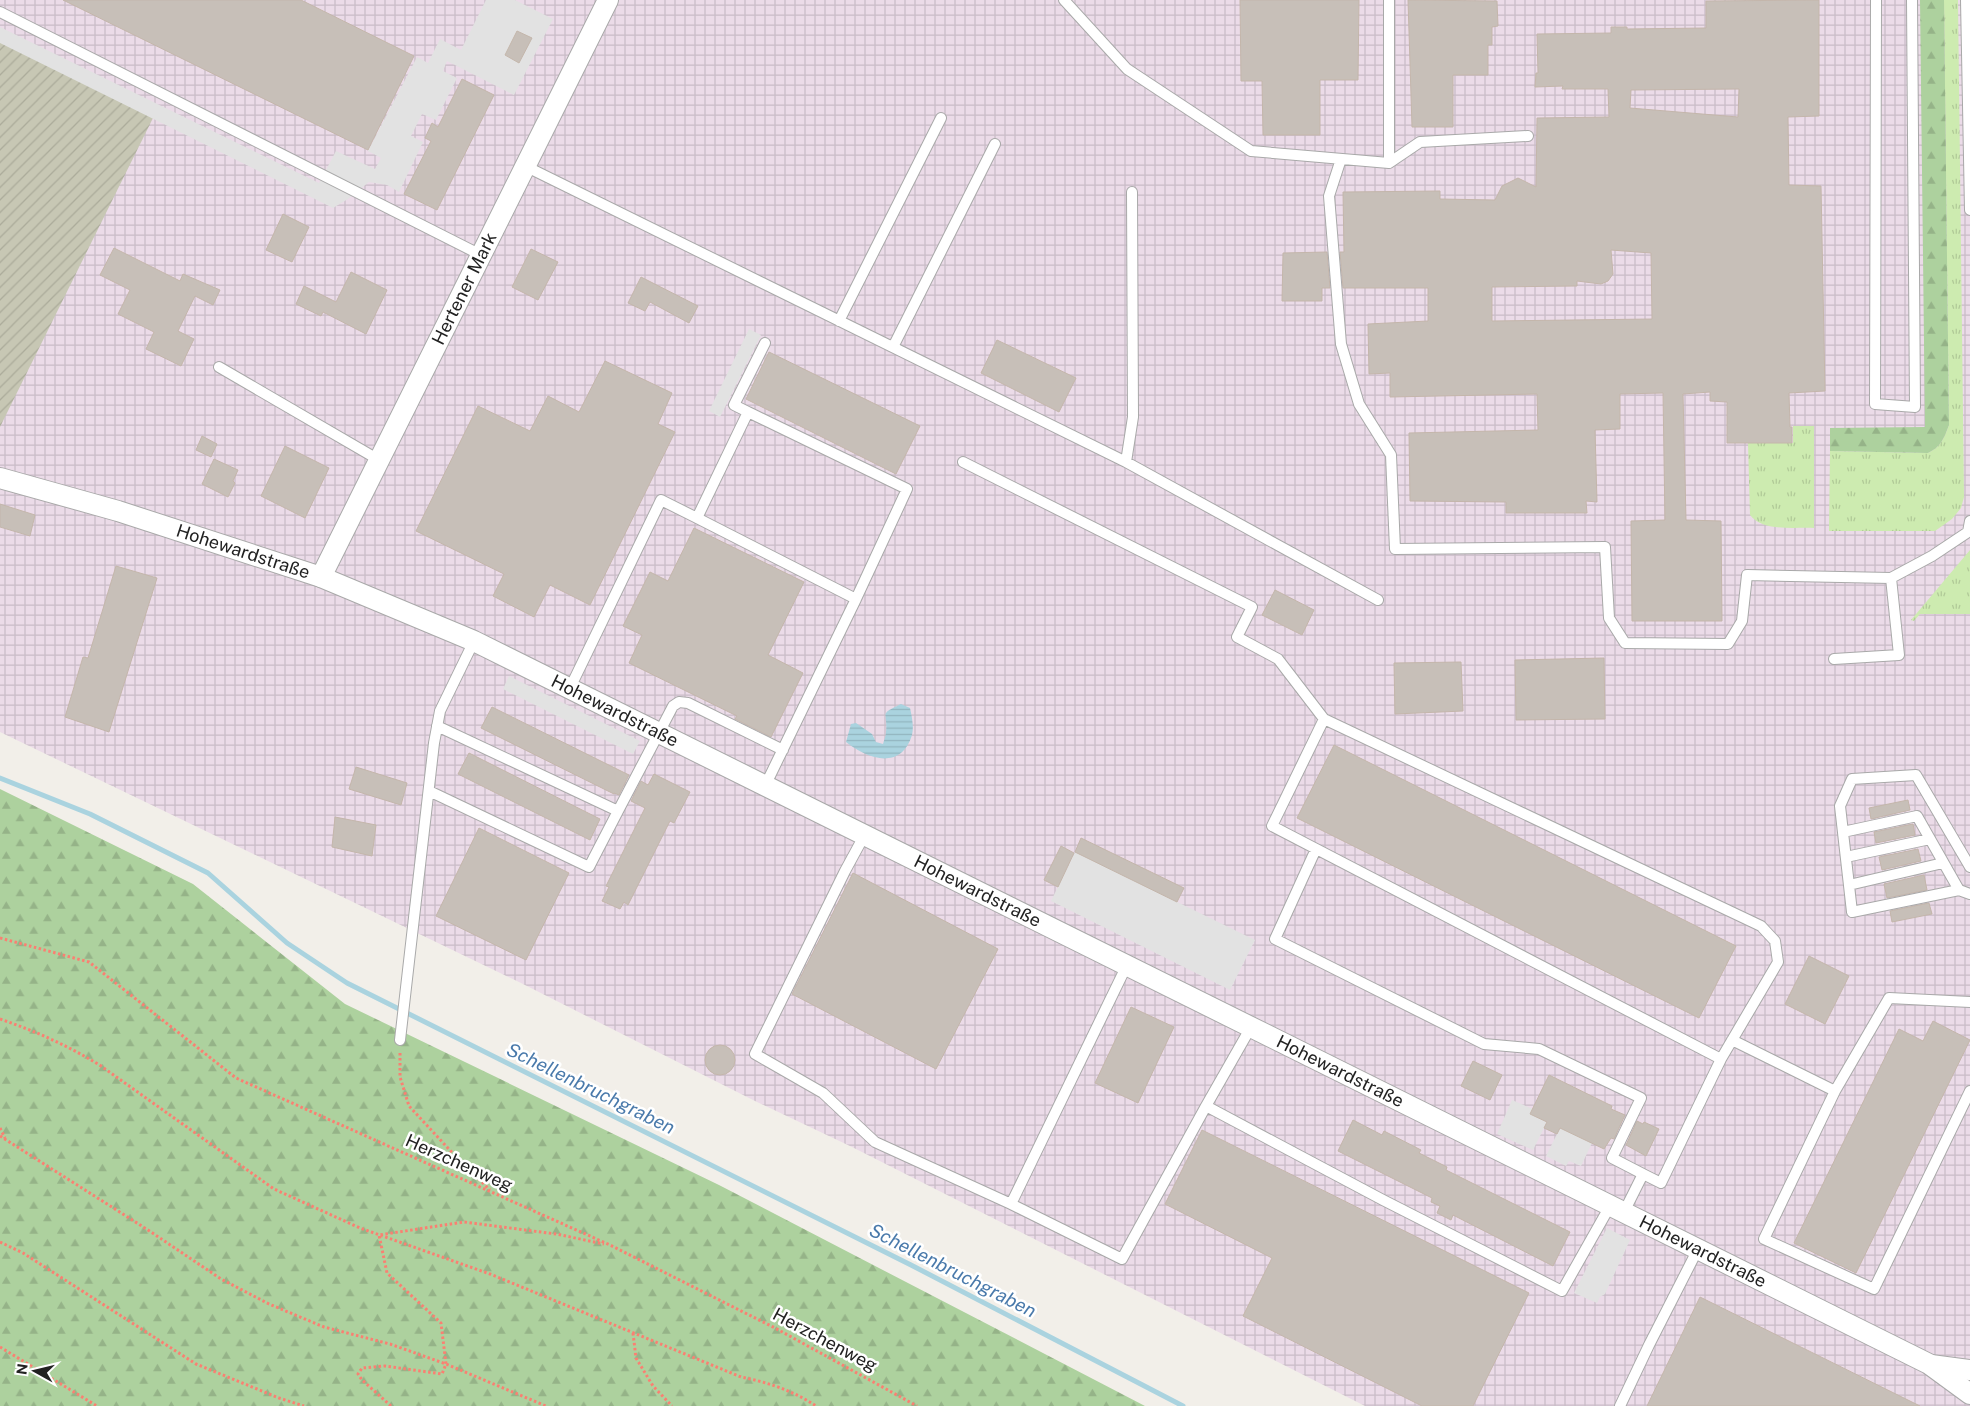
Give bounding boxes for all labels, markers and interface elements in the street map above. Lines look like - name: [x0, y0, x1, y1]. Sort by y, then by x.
- street label: Hertener Mark: [427, 229, 501, 348]
- street label: Hohewardstraße: [174, 520, 313, 583]
- street label: Hohewardstraße: [548, 670, 682, 751]
- street label: Hohewardstraße: [911, 850, 1045, 931]
- street label: Hohewardstraße: [1273, 1031, 1407, 1111]
- water label: Schellenbruchgraben: [503, 1038, 679, 1138]
- street label: Herzchenweg: [402, 1130, 516, 1196]
- street label: Hohewardstraße: [1636, 1211, 1770, 1292]
- water label: Schellenbruchgraben: [866, 1218, 1040, 1322]
- street label: Herzchenweg: [769, 1303, 881, 1376]
- north arrow: [10, 1346, 60, 1396]
- text: N: [13, 1363, 31, 1376]

